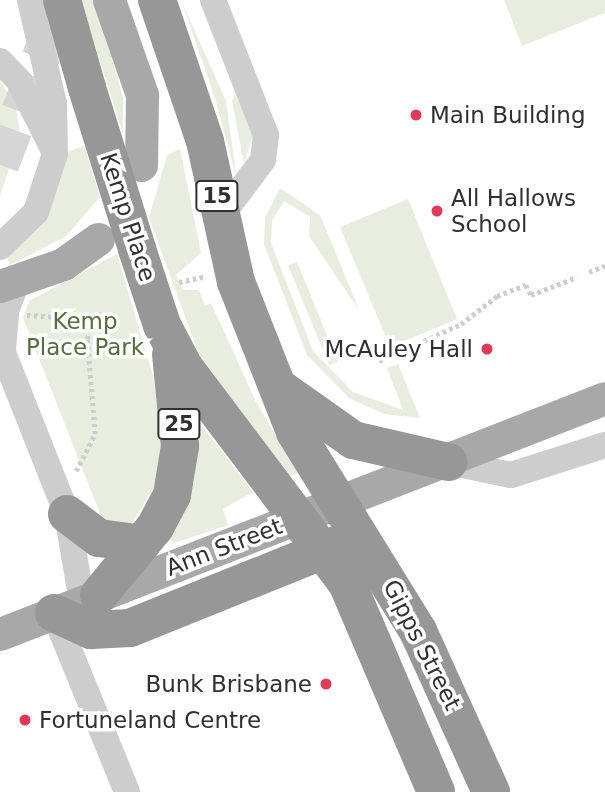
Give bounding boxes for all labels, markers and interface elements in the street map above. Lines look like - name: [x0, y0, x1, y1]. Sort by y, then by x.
- place label: Main Building: [430, 101, 586, 129]
- marker: Main Building: [408, 107, 424, 123]
- street label: Kemp Place: [94, 149, 162, 285]
- road number: 15: [194, 178, 240, 214]
- place label: All Hallows School: [451, 184, 576, 238]
- marker: All Hallows School: [429, 203, 445, 219]
- park label: Kemp Place Park: [26, 307, 144, 361]
- place label: McAuley Hall: [325, 335, 473, 363]
- marker: McAuley Hall: [479, 341, 495, 357]
- road number: 25: [156, 406, 202, 442]
- street label: Ann Street: [162, 512, 286, 582]
- street label: Gipps Street: [377, 575, 467, 715]
- place label: Bunk Brisbane: [145, 670, 312, 698]
- marker: Bunk Brisbane: [318, 676, 334, 692]
- place label: Fortuneland Centre: [39, 706, 261, 734]
- marker: Fortuneland Centre: [17, 712, 33, 728]

